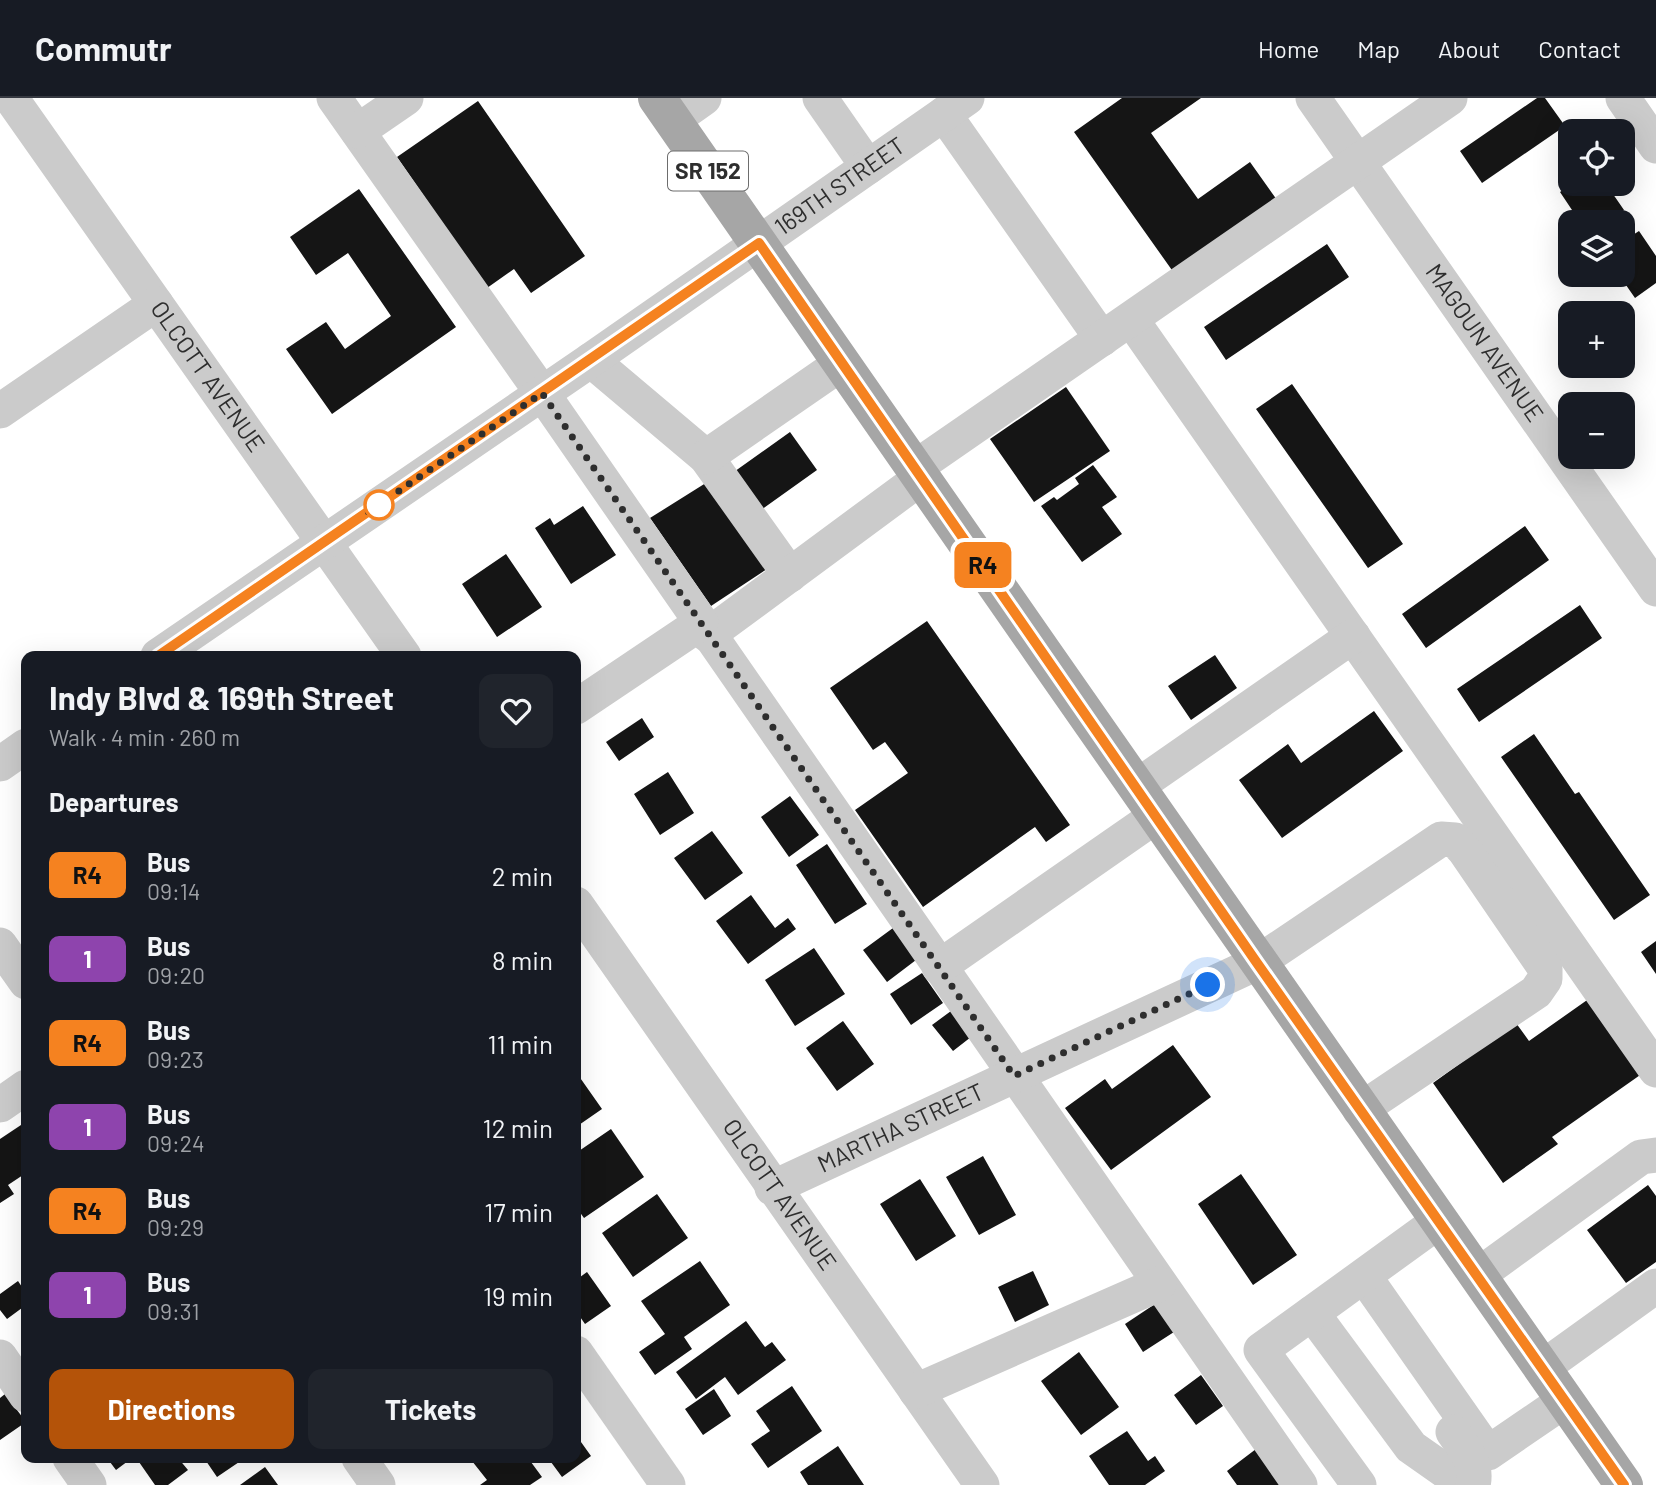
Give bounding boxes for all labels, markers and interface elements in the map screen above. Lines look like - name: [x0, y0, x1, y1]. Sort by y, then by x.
- text: Commutr: [35, 28, 172, 68]
- text: Home: [1258, 34, 1319, 63]
- text: Map: [1357, 34, 1400, 63]
- text: About: [1438, 34, 1500, 63]
- text: Contact: [1538, 34, 1621, 63]
- map controls: [1558, 119, 1635, 469]
- button: locate: [1558, 119, 1635, 196]
- street label: 169TH STREET: [768, 130, 910, 241]
- road number: SR 152: [668, 152, 748, 190]
- button: layers: [1558, 210, 1635, 287]
- street label: MAGOUN AVENUE: [1420, 258, 1551, 427]
- street label: OLCOTT AVENUE: [145, 295, 272, 457]
- button: +: [1558, 301, 1635, 378]
- button: −: [1558, 392, 1635, 469]
- unlabelled marker: [364, 490, 394, 520]
- line badge: R4: [951, 542, 1014, 588]
- text: R4: [968, 550, 998, 579]
- button: heart: [479, 674, 553, 748]
- text: Indy Blvd & 169th Street: [49, 677, 394, 717]
- text: Walk · 4 min · 260 m: [49, 723, 240, 751]
- text: Departures: [49, 786, 179, 817]
- text: Bus: [147, 846, 190, 877]
- text: R4: [73, 860, 102, 889]
- text: 2 min: [492, 860, 553, 891]
- text: 09:14: [147, 877, 201, 905]
- text: Bus: [147, 930, 190, 961]
- text: 1: [83, 944, 92, 973]
- text: 8 min: [492, 944, 553, 975]
- text: 09:20: [147, 961, 205, 989]
- your location: [1190, 967, 1225, 1002]
- text: Bus: [147, 1014, 190, 1045]
- text: R4: [73, 1028, 102, 1057]
- text: 11 min: [487, 1028, 553, 1059]
- text: 09:23: [147, 1045, 204, 1073]
- street label: MARTHA STREET: [812, 1076, 988, 1178]
- text: Bus: [147, 1098, 190, 1129]
- text: 1: [83, 1112, 92, 1141]
- text: 12 min: [483, 1112, 553, 1143]
- street label: OLCOTT AVENUE: [718, 1113, 843, 1275]
- text: 09:24: [147, 1129, 205, 1157]
- text: Bus: [147, 1182, 190, 1213]
- text: R4: [73, 1196, 102, 1225]
- text: 17 min: [484, 1196, 553, 1227]
- text: 09:29: [147, 1213, 204, 1241]
- text: Bus: [147, 1266, 190, 1297]
- text: 1: [83, 1280, 92, 1309]
- text: 19 min: [483, 1280, 553, 1311]
- text: 09:31: [147, 1297, 200, 1325]
- button: Directions: [49, 1369, 294, 1449]
- button: Tickets: [308, 1369, 553, 1449]

